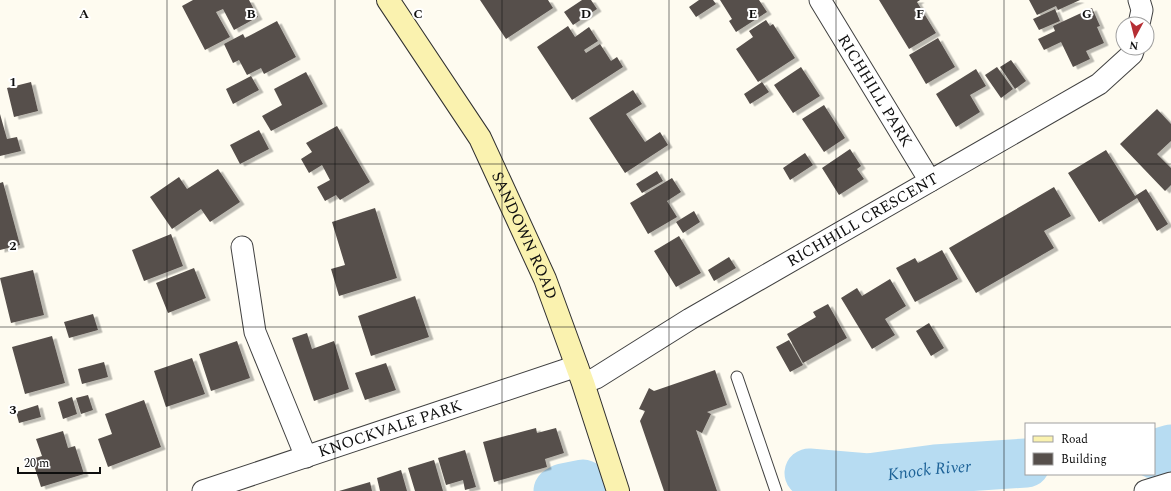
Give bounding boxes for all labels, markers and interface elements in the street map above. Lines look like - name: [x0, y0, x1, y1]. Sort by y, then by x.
- text: A: [79, 4, 89, 24]
- text: B: [246, 4, 256, 24]
- text: C: [413, 4, 423, 24]
- text: D: [581, 4, 591, 24]
- text: E: [749, 4, 758, 24]
- text: F: [916, 4, 924, 24]
- text: G: [1082, 4, 1092, 24]
- north arrow: [1115, 16, 1155, 56]
- street label: RICHHILL PARK: [832, 30, 919, 152]
- text: N: [1128, 36, 1139, 54]
- text: 1: [9, 72, 17, 92]
- street label: RICHHILL CRESCENT: [782, 167, 943, 273]
- street label: SANDOWN ROAD: [485, 168, 563, 303]
- text: 2: [9, 236, 17, 256]
- street label: KNOCKVALE PARK: [315, 393, 465, 464]
- text: 3: [9, 400, 17, 420]
- legend: [1025, 423, 1155, 475]
- text: Road: [1061, 430, 1088, 449]
- scale bar: [18, 449, 100, 475]
- text: Building: [1061, 450, 1107, 469]
- text: 20 m: [24, 454, 49, 473]
- water label: Knock River: [886, 454, 972, 488]

